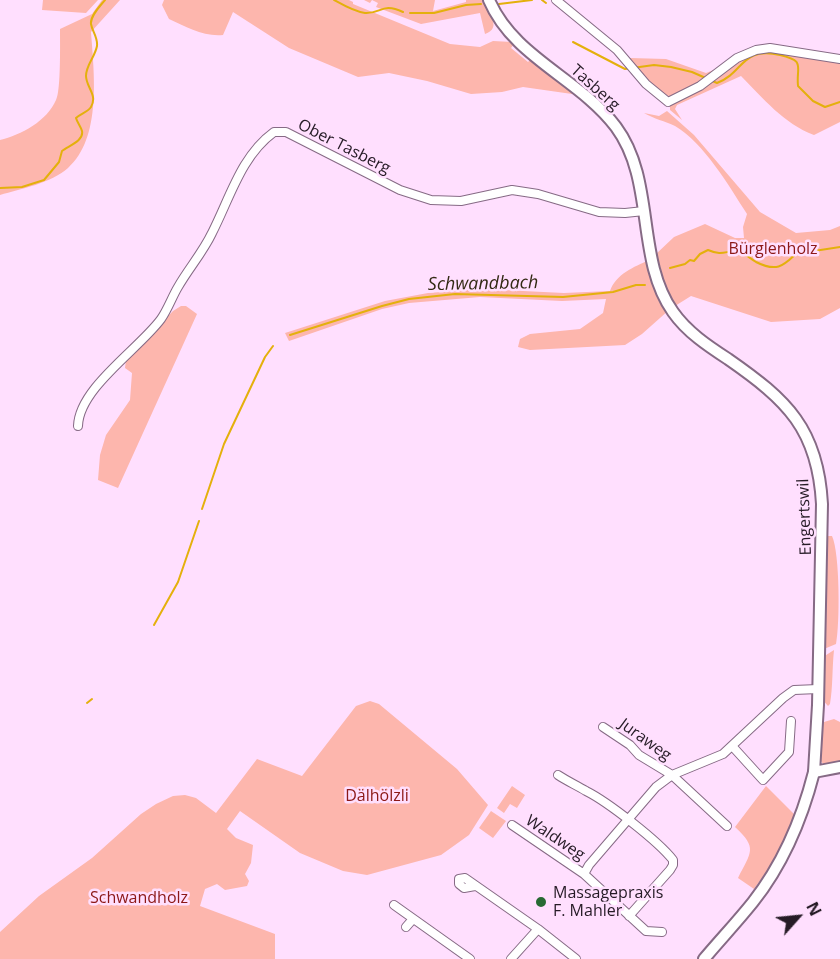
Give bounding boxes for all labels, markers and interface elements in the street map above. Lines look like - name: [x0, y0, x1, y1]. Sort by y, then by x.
- street label: Tasberg: [567, 61, 623, 115]
- street label: Ober Tasberg: [295, 115, 393, 179]
- park label: Bürglenholz: [728, 239, 818, 259]
- water label: Schwandbach: [428, 272, 538, 296]
- street label: Engertswil: [794, 478, 816, 556]
- street label: Juraweg: [615, 715, 675, 765]
- park label: Dälhölzli: [345, 786, 409, 806]
- street label: Waldweg: [522, 811, 588, 865]
- place label: Massagepraxis F. Mahler: [553, 883, 663, 921]
- north arrow: [768, 887, 828, 947]
- park label: Schwandholz: [90, 888, 188, 908]
- marker: Massagepraxis F. Mahler: [534, 895, 548, 909]
- text: N: [801, 898, 827, 920]

